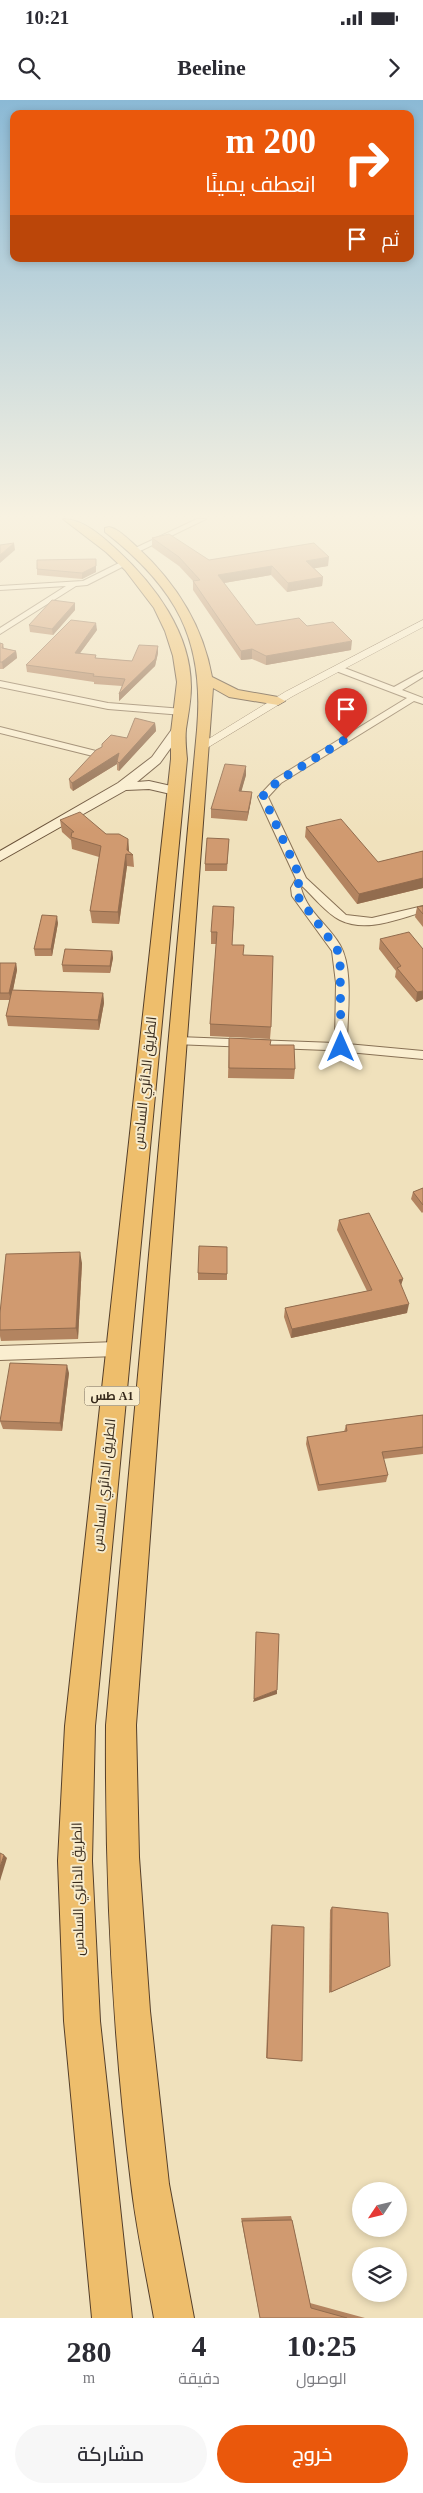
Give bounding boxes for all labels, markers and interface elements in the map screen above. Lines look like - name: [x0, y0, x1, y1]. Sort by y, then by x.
- text: 10:21: [25, 7, 69, 28]
- icon: search: [15, 54, 43, 82]
- icon: forward: [380, 54, 408, 82]
- text: Beeline: [177, 55, 246, 80]
- text: 200 m: [226, 122, 316, 161]
- icon: right: [334, 130, 399, 195]
- text: انعطف يمينًا: [205, 172, 316, 197]
- icon: arrive: [343, 225, 371, 253]
- text: ثم: [381, 229, 399, 250]
- pin: [325, 688, 367, 739]
- icon: arrive: [332, 695, 360, 723]
- street label: الطريق الدائري السادس: [131, 1016, 163, 1151]
- position arrow: [314, 1020, 366, 1072]
- road number: طس A1: [84, 1386, 140, 1405]
- street label: الطريق الدائري السادس: [90, 1418, 122, 1553]
- street label: الطريق الدائري السادس: [69, 1822, 91, 1956]
- north arrow: [352, 2182, 408, 2238]
- map controls: [352, 2182, 407, 2302]
- button: layers: [352, 2247, 407, 2302]
- text: 4: [192, 2329, 207, 2362]
- text: 10:25: [286, 2329, 356, 2362]
- text: 280: [67, 2335, 112, 2368]
- text: m: [83, 2369, 95, 2386]
- text: دقيقة: [178, 2370, 220, 2387]
- text: الوصول: [296, 2370, 347, 2387]
- button: مشاركة: [15, 2425, 207, 2483]
- button: خروج: [217, 2425, 408, 2483]

